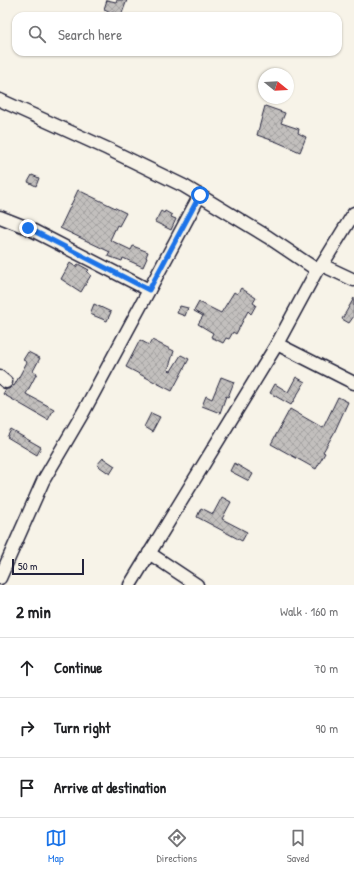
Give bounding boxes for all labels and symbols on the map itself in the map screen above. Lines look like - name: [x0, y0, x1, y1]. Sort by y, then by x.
- north arrow: [258, 68, 294, 104]
- route start: [191, 186, 209, 204]
- route end: [19, 219, 37, 237]
- scale bar: [12, 557, 84, 576]

